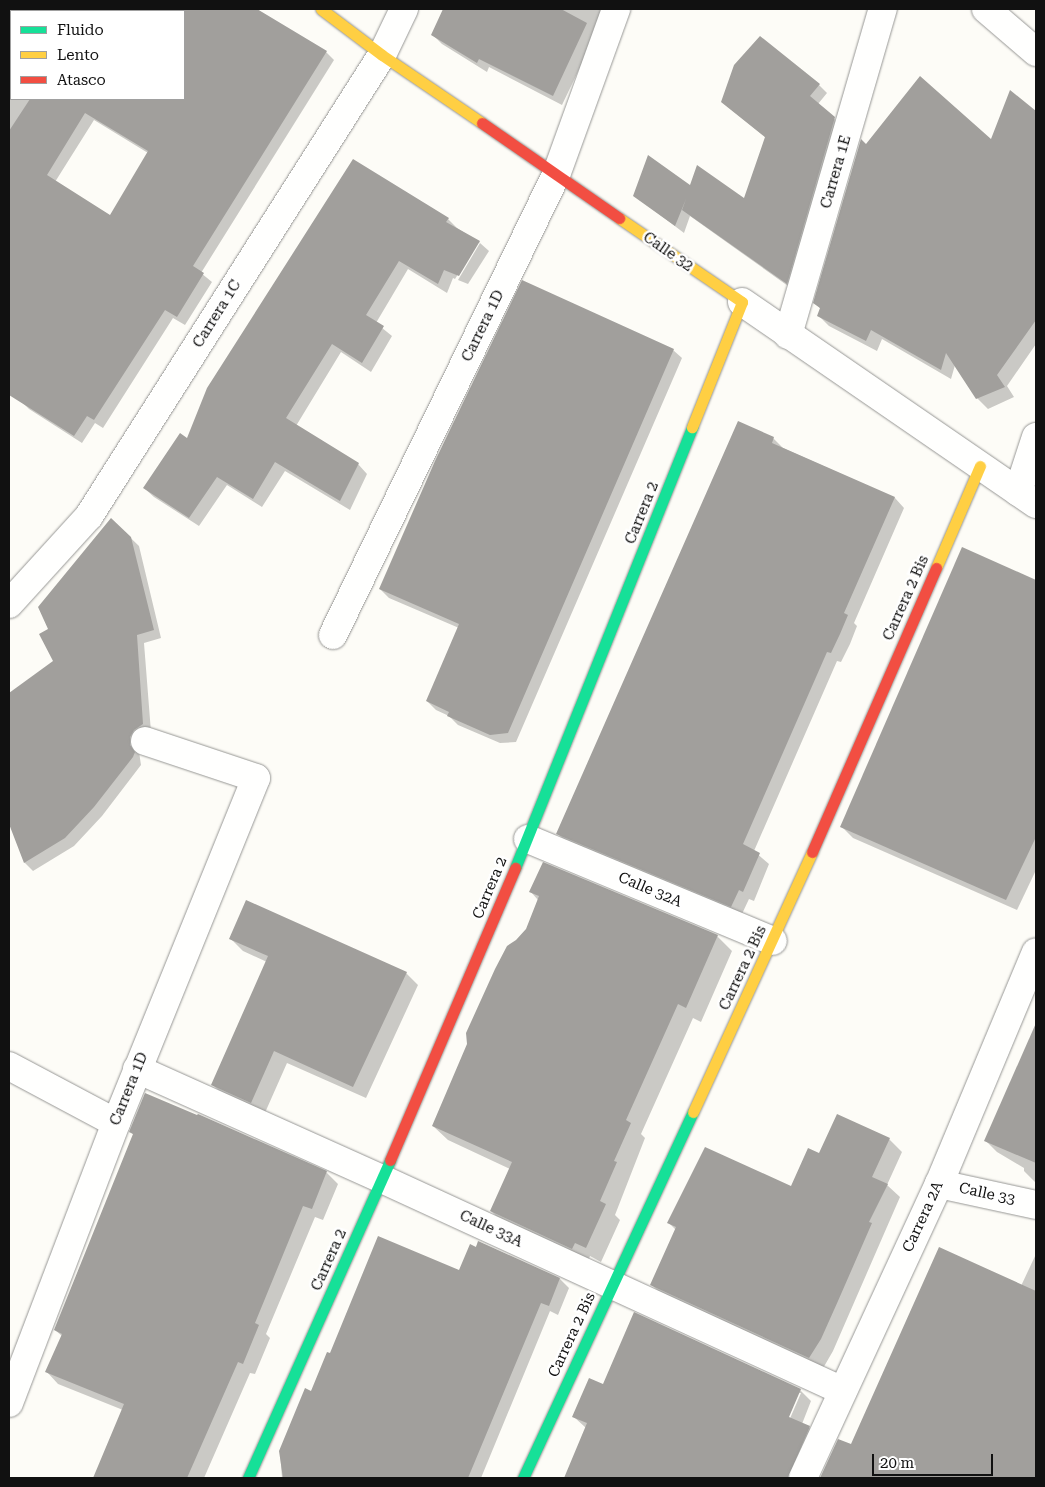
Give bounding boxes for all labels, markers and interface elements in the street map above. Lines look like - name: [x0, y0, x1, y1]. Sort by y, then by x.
- legend: [10, 10, 185, 100]
- text: Fluido: [57, 21, 104, 39]
- text: Lento: [57, 46, 99, 64]
- text: Atasco: [57, 71, 106, 89]
- street label: Carrera 1E: [817, 133, 855, 211]
- street label: Calle 32: [639, 228, 697, 276]
- street label: Carrera 1C: [189, 277, 245, 351]
- street label: Carrera 1D: [458, 287, 508, 365]
- street label: Carrera 2: [621, 479, 663, 547]
- street label: Carrera 2 Bis: [879, 553, 933, 643]
- street label: Carrera 2: [469, 854, 511, 922]
- street label: Calle 32A: [615, 869, 685, 911]
- street label: Carrera 2 Bis: [716, 923, 770, 1013]
- street label: Carrera 1D: [106, 1050, 152, 1128]
- street label: Carrera 2A: [899, 1179, 947, 1255]
- street label: Calle 33: [957, 1179, 1017, 1209]
- street label: Calle 33A: [457, 1207, 525, 1251]
- street label: Carrera 2: [307, 1226, 351, 1294]
- street label: Carrera 2 Bis: [545, 1290, 599, 1380]
- scale bar: [875, 1444, 996, 1476]
- text: 20 m: [880, 1454, 914, 1472]

